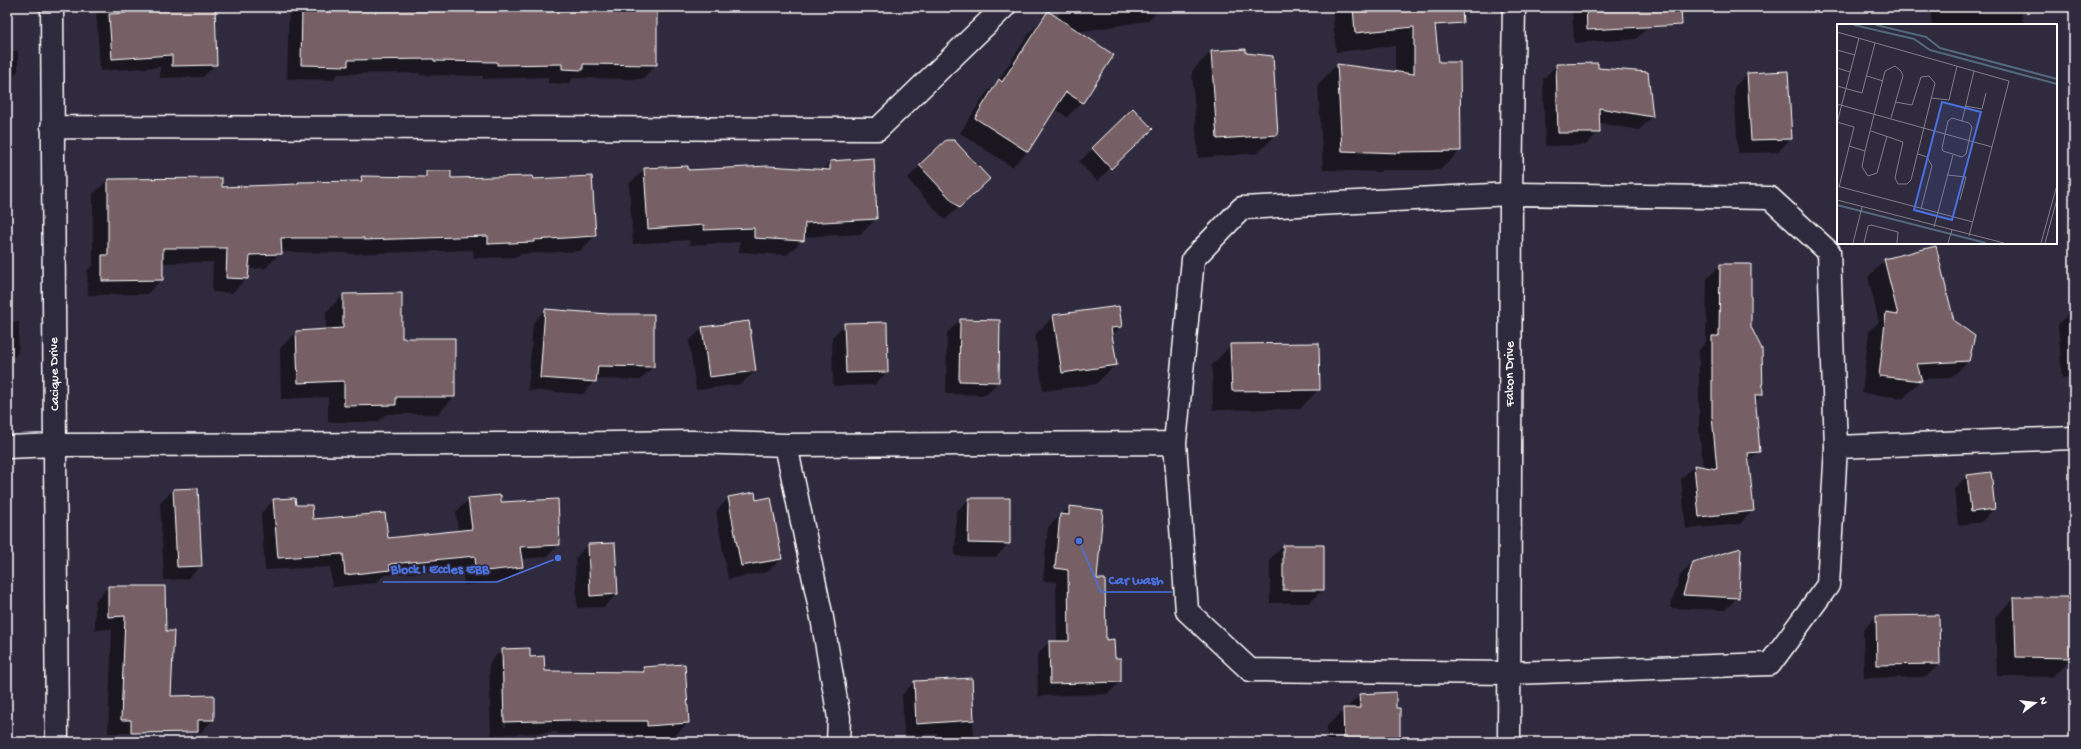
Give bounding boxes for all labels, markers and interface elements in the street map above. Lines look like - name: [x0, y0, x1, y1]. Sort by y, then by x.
- inset map: [1837, 24, 2057, 244]
- street label: Cacique Drive: [47, 337, 63, 411]
- street label: Falcon Drive: [1503, 341, 1518, 408]
- callout: Block I Eccles EBB: [383, 556, 497, 582]
- text: Block I Eccles EBB: [390, 562, 490, 579]
- callout: Car wash: [1101, 566, 1172, 592]
- text: Car wash: [1108, 573, 1164, 590]
- north arrow: [2015, 683, 2055, 723]
- text: N: [2036, 696, 2049, 706]

